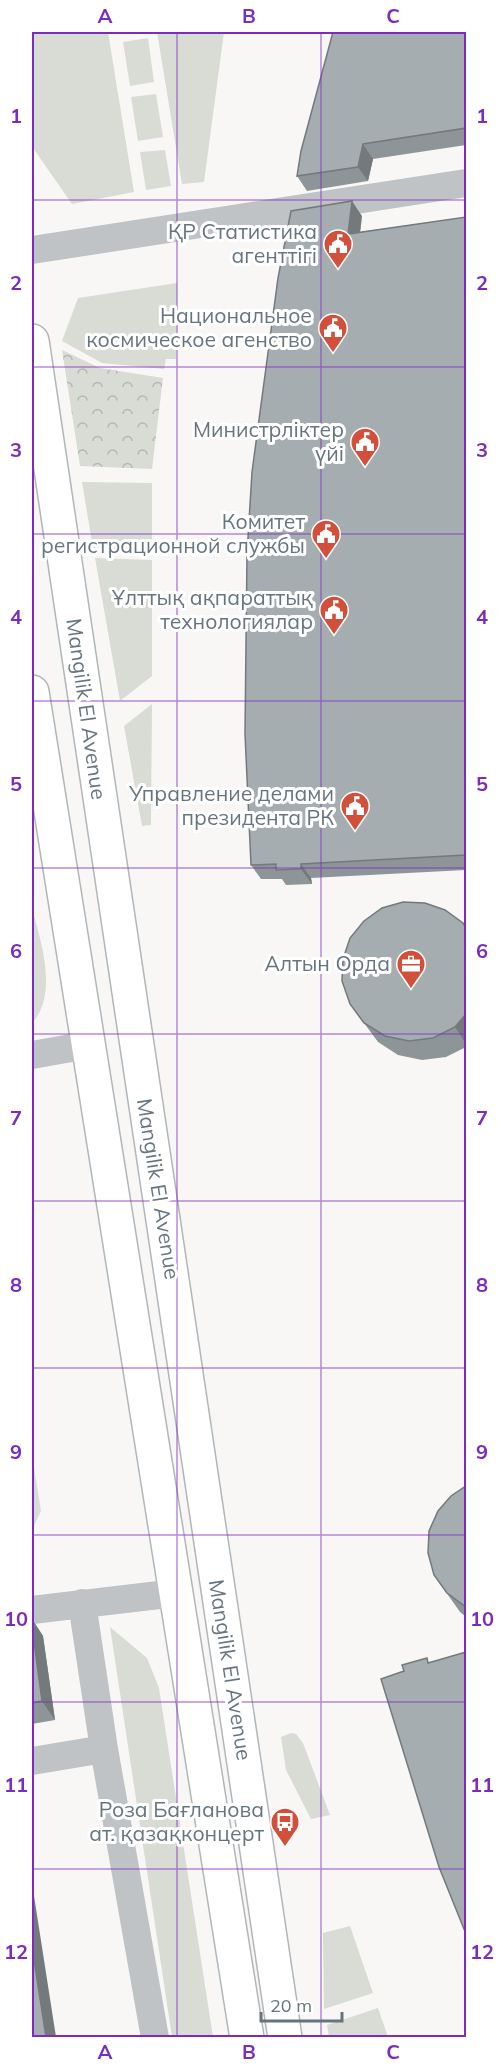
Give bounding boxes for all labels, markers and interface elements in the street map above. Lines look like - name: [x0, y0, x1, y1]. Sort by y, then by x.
- text: A: [98, 3, 113, 28]
- text: B: [242, 3, 256, 28]
- text: C: [386, 3, 400, 28]
- text: 1: [10, 103, 22, 128]
- text: 1: [476, 103, 488, 128]
- place label: ҚР Статистика агенттігі: [168, 218, 317, 268]
- public building icon: ҚР Статистика агенттігі: [322, 228, 354, 270]
- text: 2: [10, 270, 22, 295]
- text: 2: [476, 270, 488, 295]
- place label: Национальное космическое агенство: [86, 302, 312, 352]
- public building icon: Национальное космическое агенство: [317, 312, 349, 354]
- place label: Министрліктер үйі: [193, 416, 344, 466]
- public building icon: Министрліктер үйі: [349, 426, 381, 468]
- text: 3: [10, 437, 22, 462]
- text: 3: [476, 437, 488, 462]
- place label: Комитет регистрационной службы: [41, 508, 305, 558]
- public building icon: Комитет регистрационной службы: [310, 518, 342, 560]
- place label: Ұлттық ақпараттық технологиялар: [111, 584, 313, 634]
- public building icon: Ұлттық ақпараттық технологиялар: [318, 594, 350, 636]
- text: 4: [10, 604, 22, 629]
- text: 4: [476, 604, 488, 629]
- street label: Mangilik El Avenue: [61, 617, 113, 801]
- text: 5: [10, 771, 22, 796]
- text: 5: [476, 771, 488, 796]
- place label: Управление делами президента РК: [128, 780, 334, 830]
- public building icon: Управление делами президента РК: [339, 790, 371, 832]
- text: 6: [10, 938, 22, 963]
- text: 6: [476, 938, 488, 963]
- office icon: Алтын Орда: [395, 948, 427, 990]
- place label: Алтын Орда: [264, 950, 390, 976]
- street label: Mangilik El Avenue: [132, 1097, 186, 1281]
- text: 7: [10, 1105, 22, 1130]
- text: 7: [476, 1105, 488, 1130]
- text: 8: [10, 1272, 22, 1297]
- text: 8: [476, 1272, 488, 1297]
- text: 9: [10, 1439, 22, 1464]
- text: 9: [476, 1439, 488, 1464]
- street label: Mangilik El Avenue: [204, 1578, 258, 1762]
- text: 10: [4, 1606, 28, 1631]
- text: 10: [470, 1606, 494, 1631]
- text: 11: [4, 1772, 28, 1797]
- text: 11: [470, 1772, 494, 1797]
- place label: Роза Бағланова ат. қазақконцерт: [89, 1796, 264, 1846]
- bus stop icon: Роза Бағланова ат. қазақконцерт: [269, 1806, 301, 1848]
- text: 12: [4, 1939, 28, 1964]
- text: 12: [470, 1939, 494, 1964]
- scale bar: [261, 1985, 342, 2023]
- text: 20 m: [270, 1994, 312, 2017]
- text: A: [98, 2039, 113, 2064]
- text: B: [242, 2039, 256, 2064]
- text: C: [386, 2039, 400, 2064]

